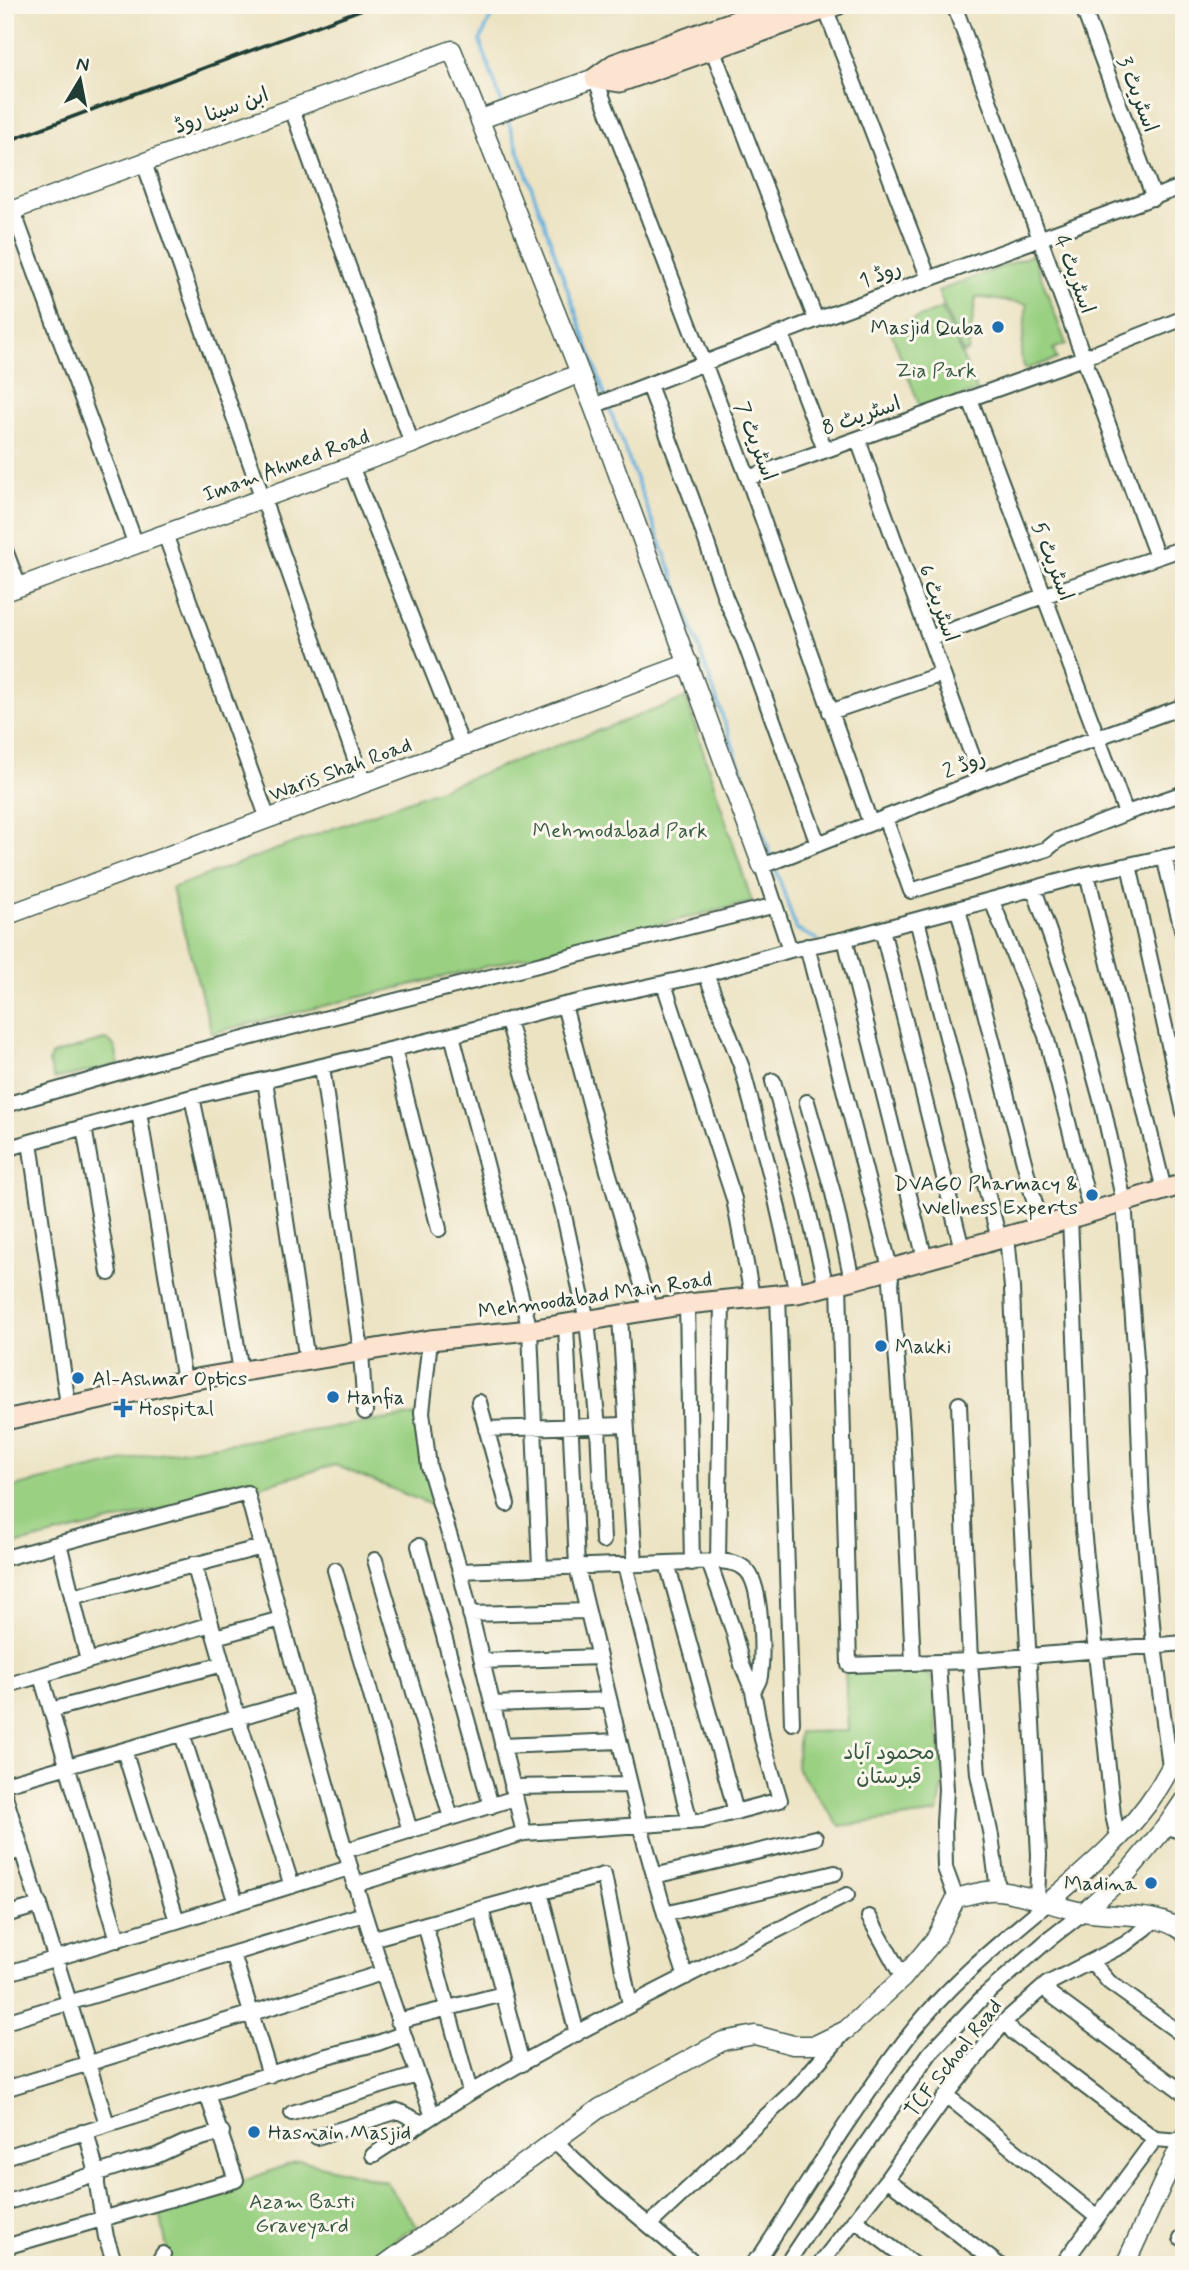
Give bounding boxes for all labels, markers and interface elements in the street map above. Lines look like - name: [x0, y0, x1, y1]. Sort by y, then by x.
- north arrow: [46, 46, 116, 116]
- text: N: [74, 51, 91, 78]
- street label: اسٹریٹ 3: [1110, 52, 1164, 136]
- street label: ابن سینا روڈ: [170, 81, 273, 141]
- street label: اسٹریٹ 4: [1047, 231, 1101, 318]
- street label: روڈ 1: [855, 254, 905, 295]
- place label: Masjid Quba: [871, 314, 984, 342]
- marker: Masjid Quba: [990, 319, 1006, 335]
- park label: Zia Park: [896, 357, 976, 385]
- street label: اسٹریٹ 8: [818, 389, 904, 442]
- street label: اسٹریٹ 7: [727, 398, 783, 485]
- street label: Imam Ahmed Road: [199, 423, 374, 509]
- street label: اسٹریٹ 5: [1024, 518, 1080, 605]
- street label: اسٹریٹ 6: [911, 561, 965, 646]
- street label: Waris Shah Road: [265, 731, 416, 809]
- street label: روڈ 2: [939, 744, 990, 786]
- park label: Mehmodabad Park: [533, 817, 707, 845]
- place label: DVAGO Pharmacy & Wellness Experts: [894, 1170, 1078, 1222]
- marker: DVAGO Pharmacy & Wellness Experts: [1084, 1187, 1100, 1203]
- street label: Mehmoodabad Main Road: [476, 1266, 714, 1326]
- place label: Makki: [895, 1333, 951, 1361]
- marker: Makki: [873, 1338, 889, 1354]
- place label: Al-Ashmar Optics: [92, 1365, 247, 1393]
- marker: Al-Ashmar Optics: [70, 1370, 86, 1386]
- place label: Hanfia: [347, 1384, 404, 1412]
- marker: Hanfia: [325, 1389, 341, 1405]
- place label: Hospital: [139, 1395, 214, 1423]
- marker: Hospital: [113, 1398, 133, 1418]
- park label: محمود آباد قبرستان: [843, 1739, 935, 1791]
- place label: Madina: [1064, 1870, 1137, 1898]
- marker: Madina: [1143, 1875, 1159, 1891]
- street label: TCF School Road: [899, 1993, 1009, 2124]
- place label: Hasnain Masjid: [268, 2119, 411, 2147]
- marker: Hasnain Masjid: [246, 2124, 262, 2140]
- park label: Azam Basti Graveyard: [249, 2188, 355, 2240]

